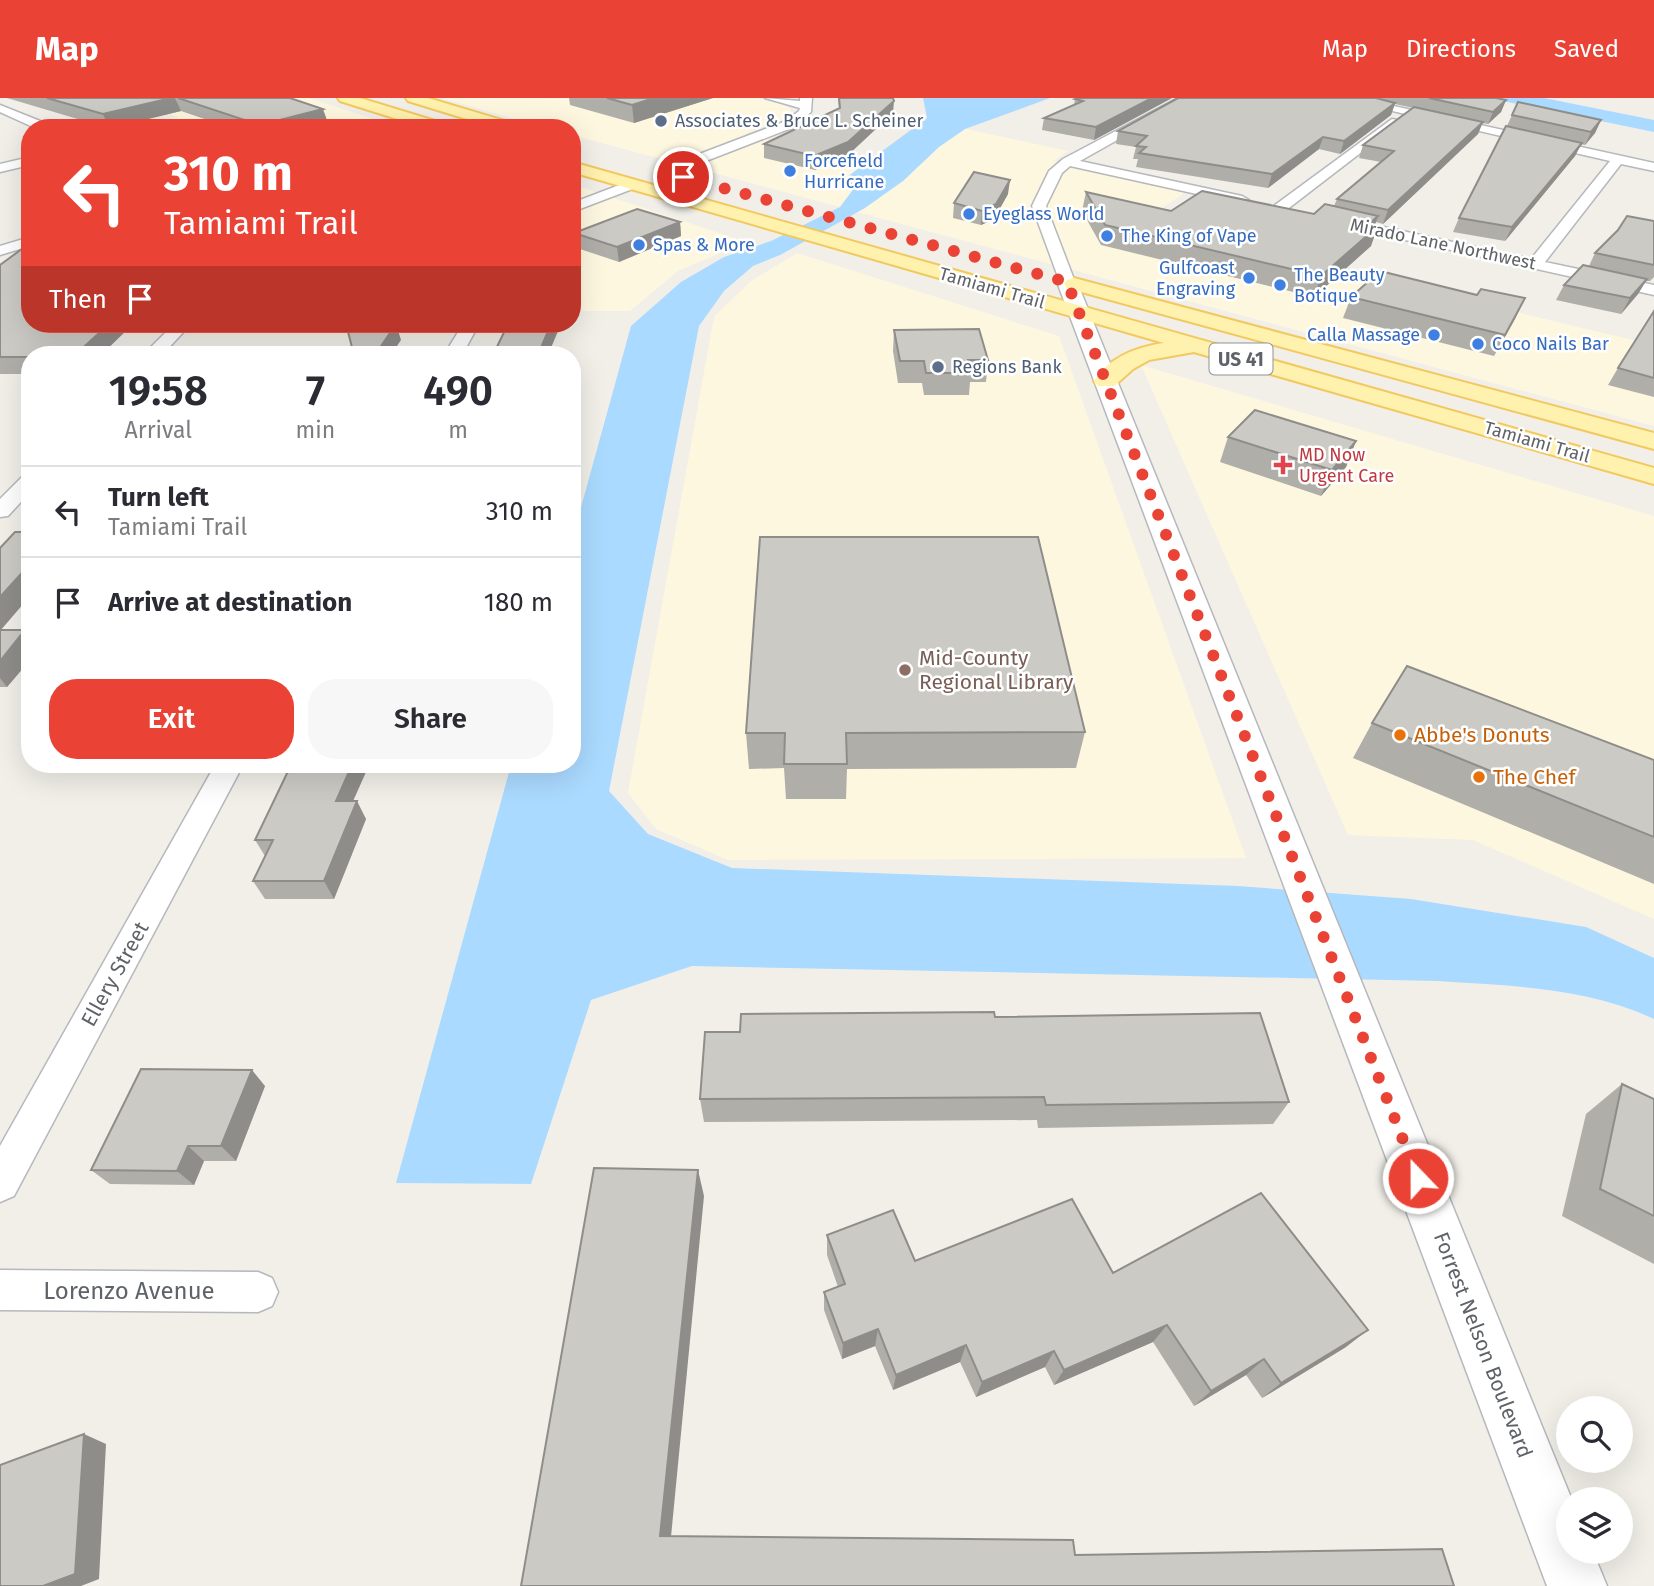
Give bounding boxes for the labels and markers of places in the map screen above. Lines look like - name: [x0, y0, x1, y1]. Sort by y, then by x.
- place label: Associates & Bruce L. Scheiner: [675, 110, 923, 132]
- marker: Associates & Bruce L. Scheiner: [653, 113, 669, 129]
- pin: [653, 147, 713, 207]
- place label: Forcefield Hurricane: [804, 150, 884, 193]
- marker: Forcefield Hurricane: [782, 163, 798, 179]
- place label: Eyeglass World: [983, 203, 1105, 225]
- marker: Eyeglass World: [961, 206, 977, 222]
- place label: The King of Vape: [1121, 225, 1257, 247]
- marker: The King of Vape: [1099, 228, 1115, 244]
- place label: Spas & More: [653, 234, 755, 256]
- marker: Spas & More: [631, 237, 647, 253]
- place label: Gulfcoast Engraving: [1156, 257, 1236, 300]
- place label: The Beauty Botique: [1294, 264, 1385, 307]
- marker: Gulfcoast Engraving: [1241, 270, 1257, 286]
- marker: The Beauty Botique: [1272, 277, 1288, 293]
- place label: Calla Massage: [1307, 324, 1420, 346]
- marker: Calla Massage: [1426, 327, 1442, 343]
- place label: Coco Nails Bar: [1492, 333, 1609, 355]
- marker: Coco Nails Bar: [1470, 336, 1486, 352]
- place label: Regions Bank: [952, 356, 1062, 378]
- marker: Regions Bank: [930, 359, 946, 375]
- place label: MD Now Urgent Care: [1299, 444, 1394, 487]
- marker: MD Now Urgent Care: [1273, 455, 1293, 475]
- place label: Mid-County Regional Library: [919, 645, 1074, 695]
- marker: Mid-County Regional Library: [897, 662, 913, 678]
- place label: Abbe's Donuts: [1414, 722, 1550, 748]
- marker: Abbe's Donuts: [1392, 727, 1408, 743]
- place label: The Chef: [1493, 764, 1577, 790]
- marker: The Chef: [1471, 769, 1487, 785]

